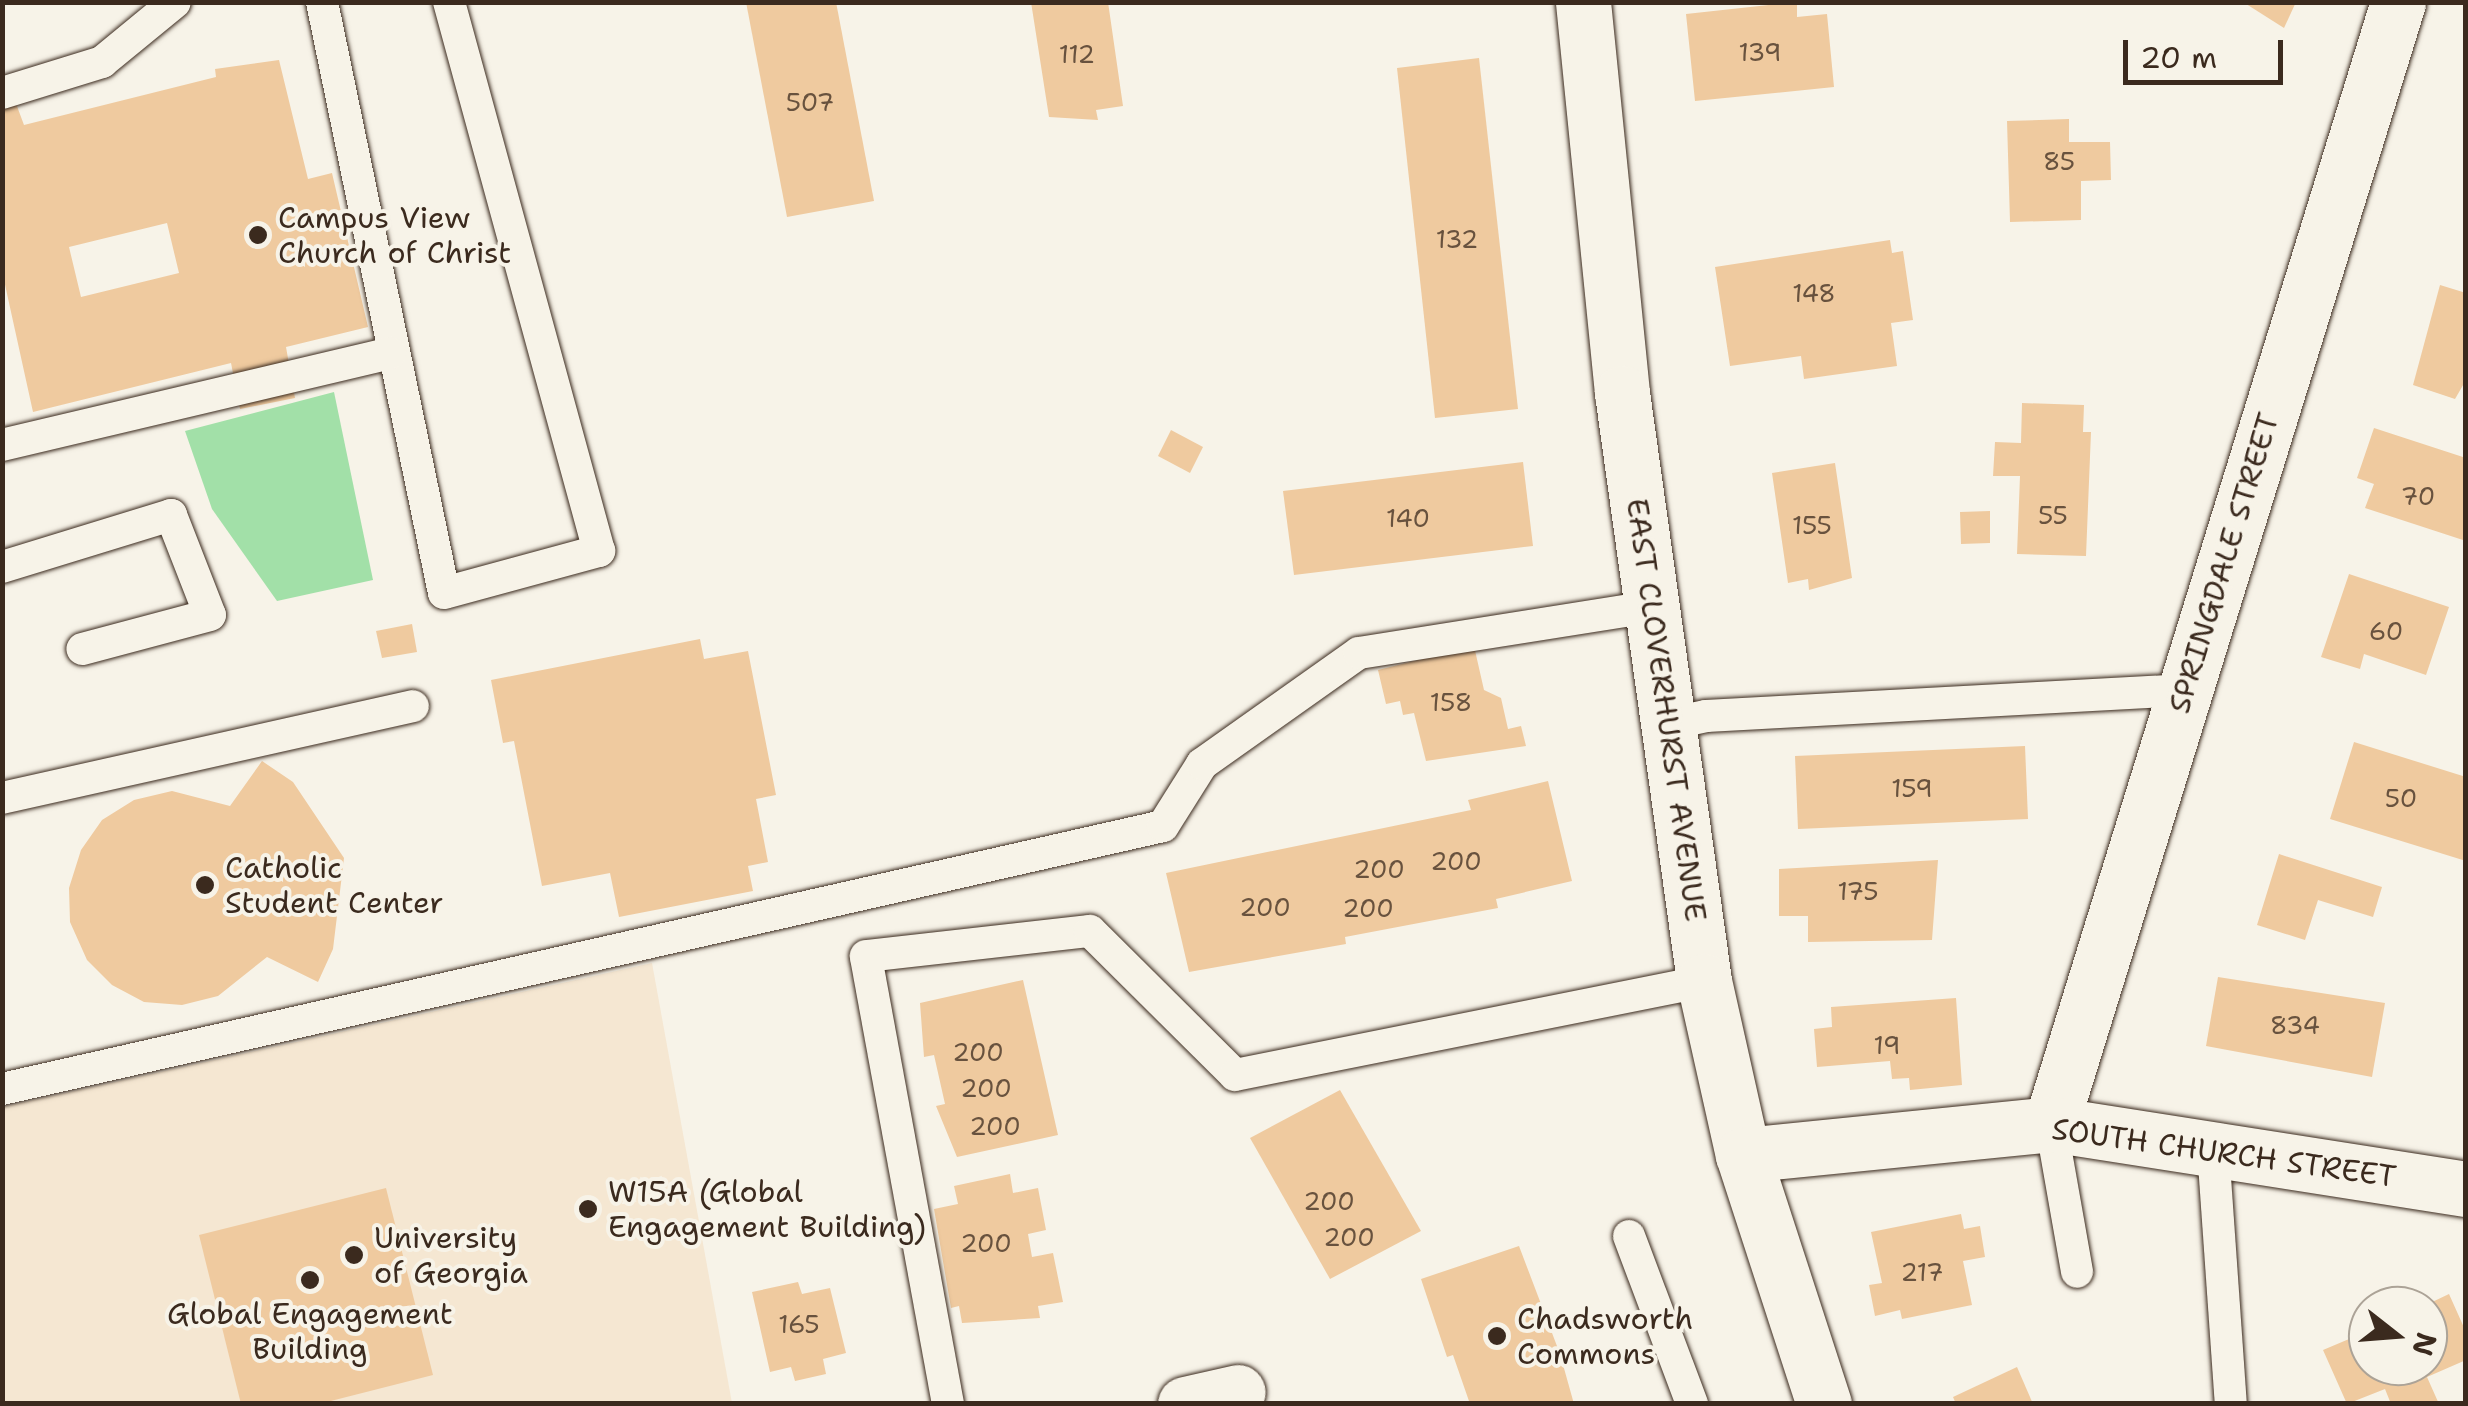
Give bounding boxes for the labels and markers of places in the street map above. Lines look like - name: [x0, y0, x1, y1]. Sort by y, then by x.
- place label: Campus View Church of Christ: [278, 200, 511, 270]
- marker: Campus View Church of Christ: [247, 224, 269, 246]
- place label: Catholic Student Center: [225, 850, 443, 920]
- marker: Catholic Student Center: [194, 874, 216, 896]
- place label: W15A (Global Engagement Building): [608, 1174, 926, 1244]
- marker: W15A (Global Engagement Building): [577, 1198, 599, 1220]
- place label: University of Georgia: [374, 1220, 528, 1290]
- marker: University of Georgia: [343, 1244, 365, 1266]
- marker: Global Engagement Building: [299, 1269, 321, 1291]
- place label: Global Engagement Building: [167, 1296, 453, 1366]
- place label: Chadsworth Commons: [1517, 1301, 1693, 1372]
- marker: Chadsworth Commons: [1486, 1325, 1508, 1347]

